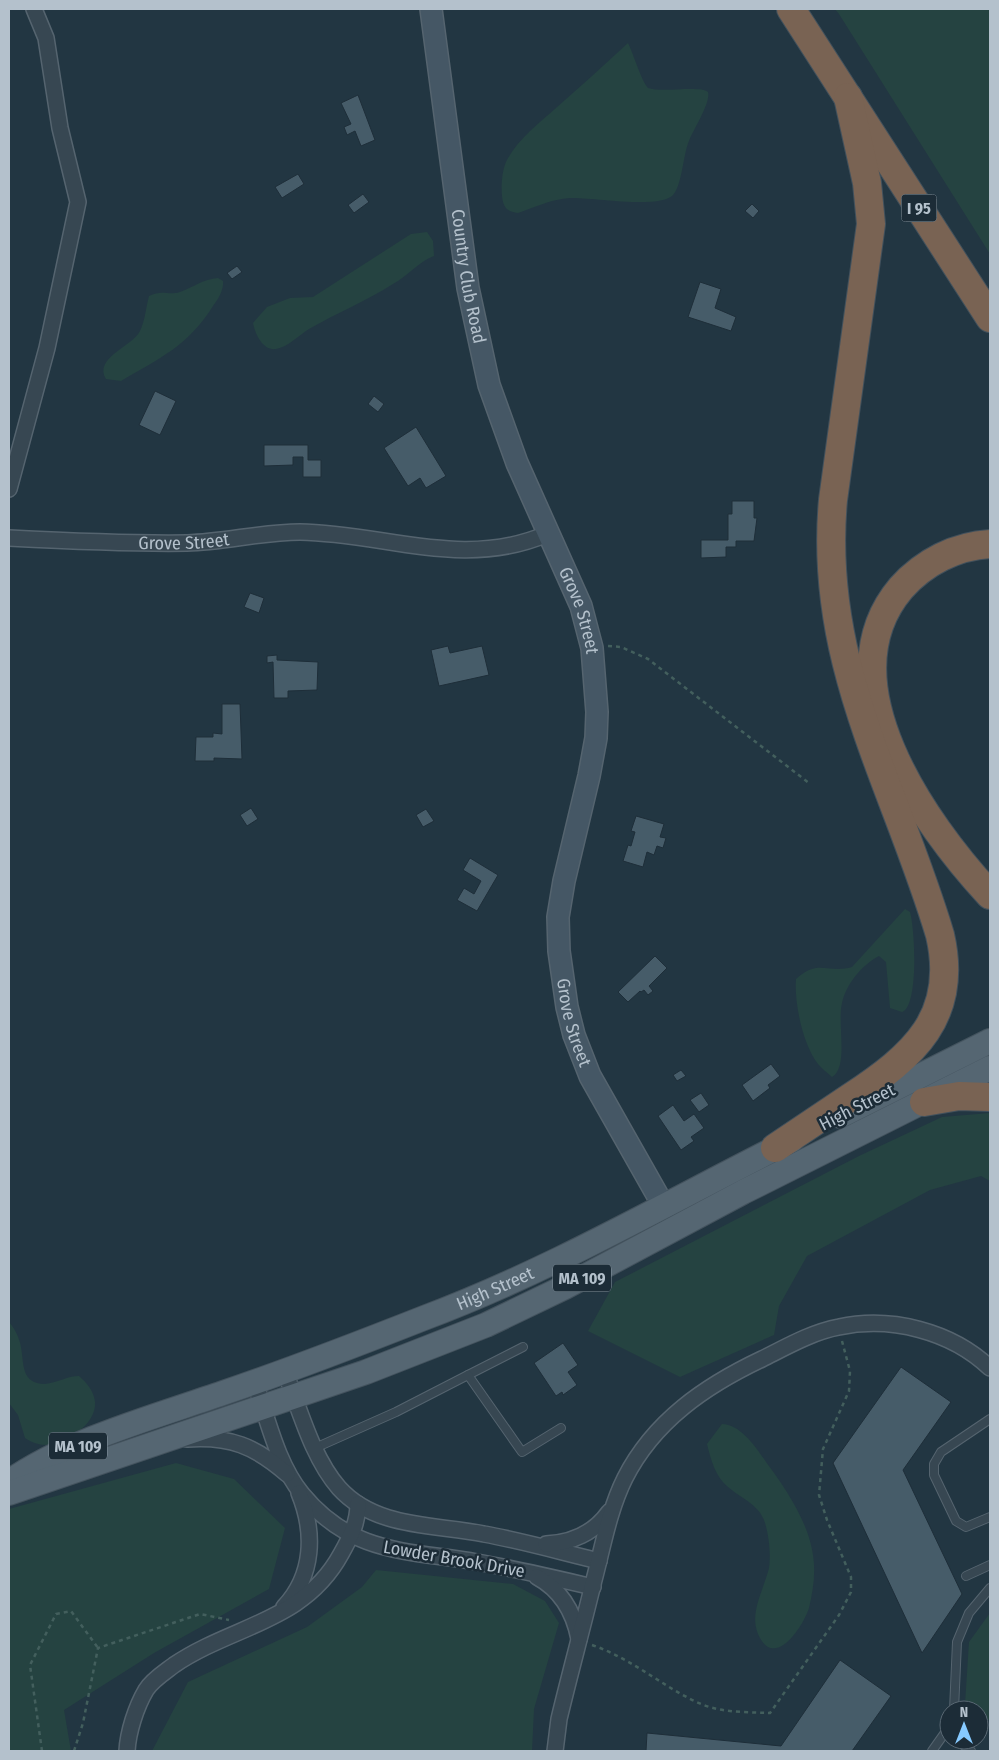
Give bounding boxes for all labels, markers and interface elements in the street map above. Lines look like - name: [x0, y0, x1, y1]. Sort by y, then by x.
- road number: I 95: [902, 194, 936, 222]
- street label: Country Club Road: [447, 208, 491, 346]
- street label: Grove Street: [138, 528, 231, 554]
- street label: Grove Street: [554, 563, 603, 655]
- street label: Grove Street: [552, 977, 596, 1070]
- street label: High Street: [816, 1079, 899, 1135]
- street label: High Street: [453, 1262, 537, 1315]
- road number: MA 109: [553, 1264, 611, 1292]
- road number: MA 109: [49, 1432, 107, 1460]
- street label: Lowder Brook Drive: [382, 1536, 527, 1582]
- north arrow: [939, 1700, 989, 1750]
- text: N: [960, 1704, 968, 1721]

